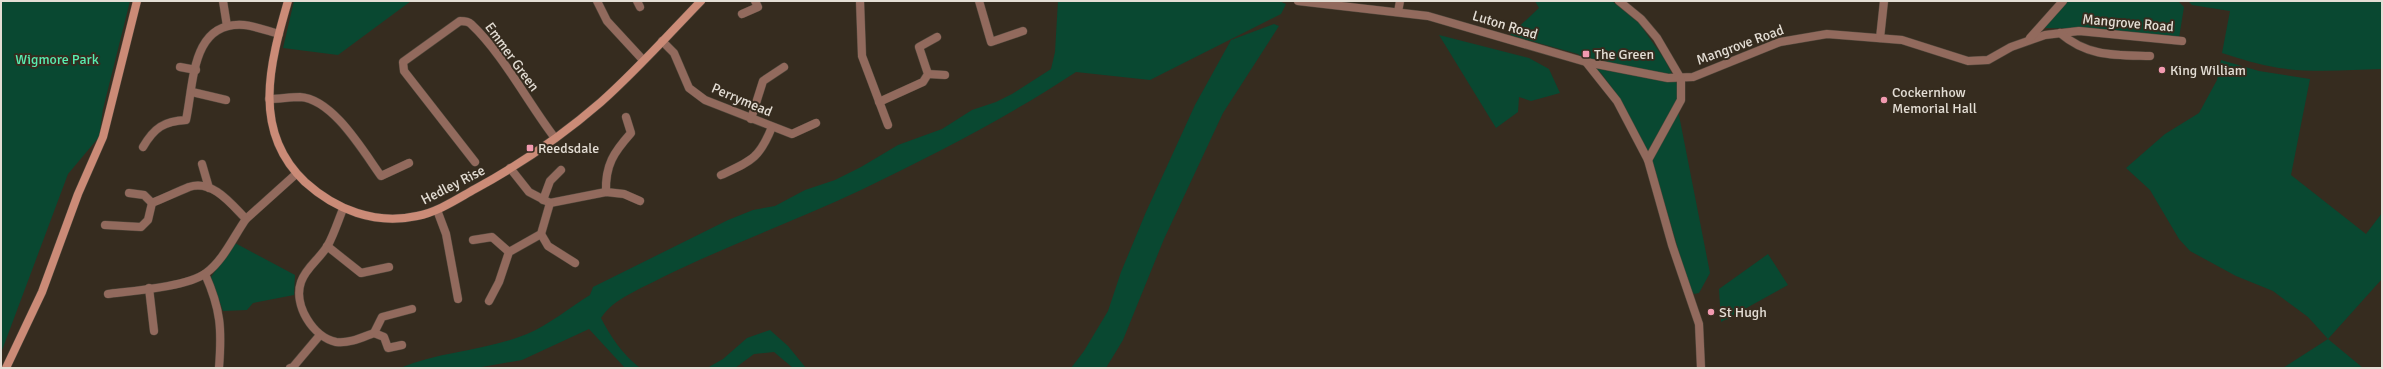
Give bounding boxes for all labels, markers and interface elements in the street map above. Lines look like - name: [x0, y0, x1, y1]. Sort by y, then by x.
- street label: Luton Road: [1470, 7, 1540, 43]
- street label: Mangrove Road: [2082, 11, 2174, 35]
- street label: Emmer Green: [481, 19, 543, 95]
- street label: Mangrove Road: [1694, 21, 1786, 69]
- place label: The Green: [1594, 46, 1654, 63]
- marker: The Green: [1581, 49, 1591, 59]
- park label: Wigmore Park: [15, 51, 99, 68]
- place label: King William: [2170, 62, 2246, 79]
- marker: King William: [2157, 65, 2167, 75]
- street label: Perrymead: [709, 80, 775, 120]
- place label: Cockernhow Memorial Hall: [1892, 84, 1977, 117]
- marker: Cockernhow Memorial Hall: [1879, 95, 1889, 105]
- place label: Reedsdale: [538, 140, 599, 157]
- marker: Reedsdale: [525, 143, 535, 153]
- street label: Hedley Rise: [418, 162, 488, 208]
- place label: St Hugh: [1719, 304, 1767, 321]
- marker: St Hugh: [1706, 307, 1716, 317]

